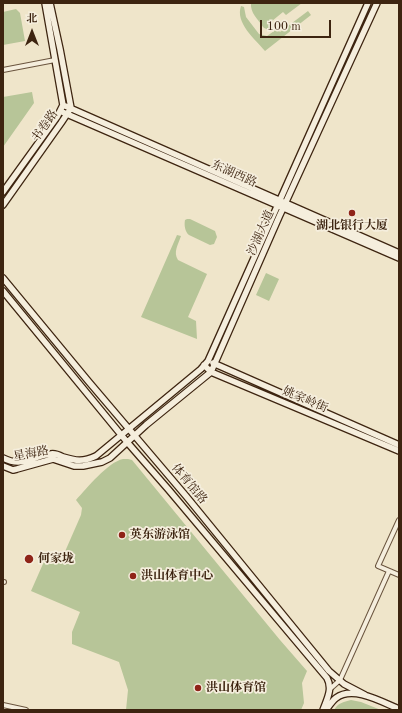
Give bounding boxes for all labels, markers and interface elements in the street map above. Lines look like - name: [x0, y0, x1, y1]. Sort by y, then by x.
- north arrow: [12, 12, 52, 52]
- scale bar: [262, 12, 333, 38]
- text: 北: [27, 14, 38, 25]
- text: 100 m: [267, 21, 301, 33]
- street label: 书卷路: [29, 107, 61, 145]
- street label: 东湖西路: [209, 158, 259, 190]
- street label: 沙湖大道: [245, 208, 277, 258]
- marker: 湖北银行大厦: [347, 208, 357, 218]
- place label: 湖北银行大厦: [316, 219, 388, 233]
- street label: 姚家岭街: [280, 384, 330, 416]
- street label: 星海路: [12, 443, 50, 465]
- street label: 体育馆路: [168, 461, 210, 507]
- place label: 英东游泳馆: [130, 528, 190, 542]
- marker: 英东游泳馆: [117, 530, 127, 540]
- place label: 何家垅: [38, 552, 74, 566]
- marker: 何家垅: [23, 553, 35, 565]
- place label: 洪山体育中心: [141, 569, 213, 583]
- marker: 洪山体育中心: [128, 571, 138, 581]
- place label: 洪山体育馆: [206, 681, 266, 695]
- marker: 洪山体育馆: [193, 683, 203, 693]

